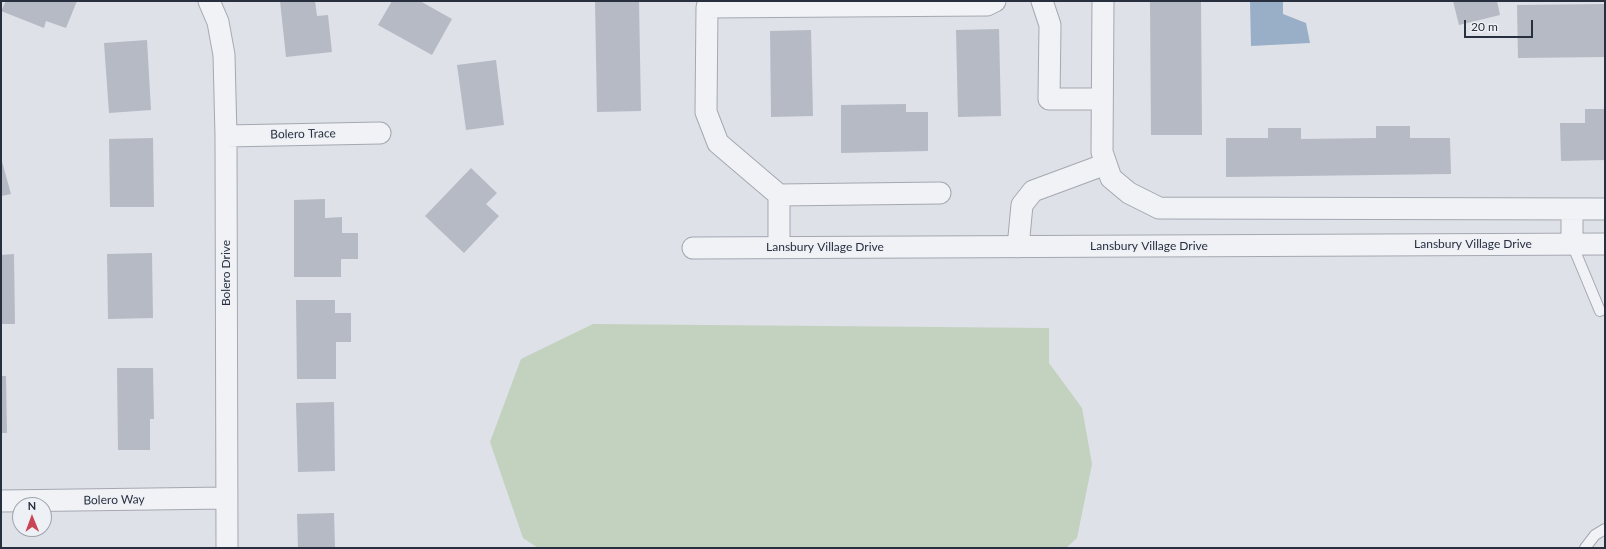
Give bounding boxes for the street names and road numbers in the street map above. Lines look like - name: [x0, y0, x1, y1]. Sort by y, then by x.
- street label: Bolero Trace: [270, 126, 336, 142]
- street label: Lansbury Village Drive: [1414, 237, 1532, 251]
- street label: Lansbury Village Drive: [1090, 239, 1208, 253]
- street label: Bolero Drive: [219, 240, 233, 306]
- street label: Lansbury Village Drive: [766, 240, 884, 254]
- street label: Bolero Way: [83, 492, 145, 508]

